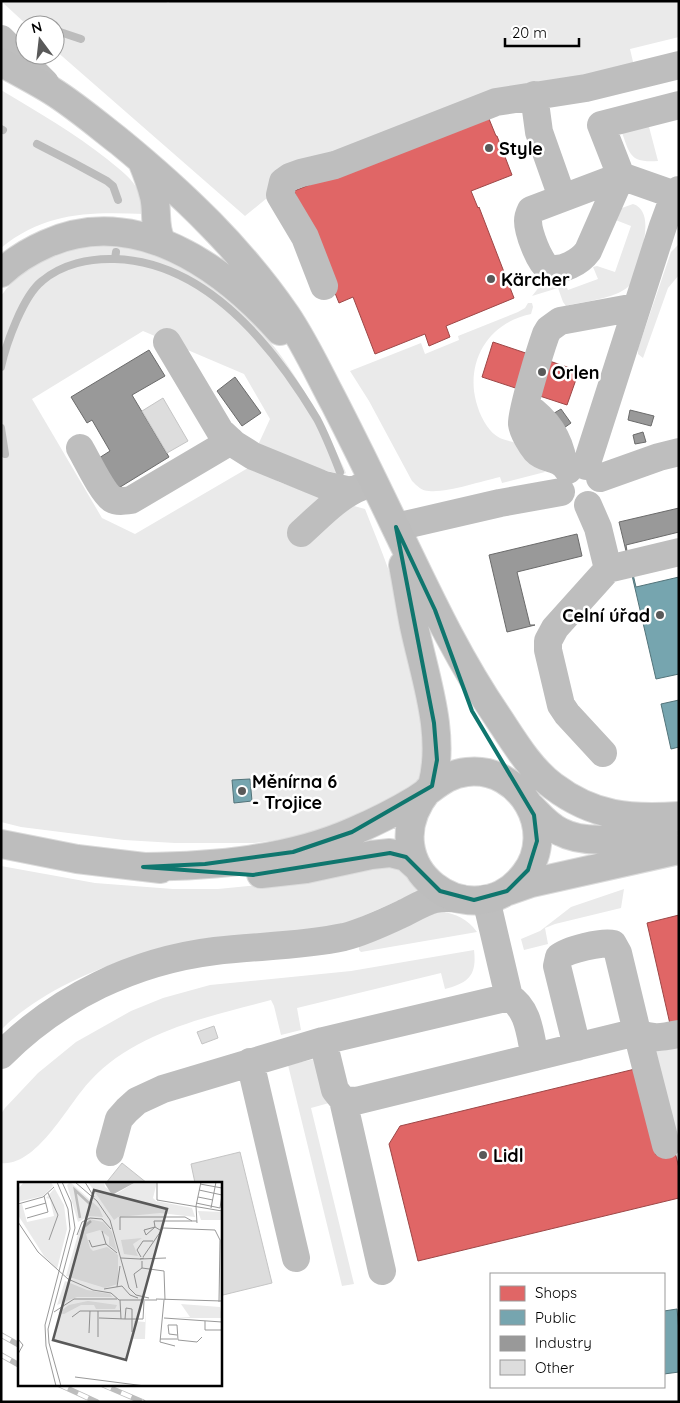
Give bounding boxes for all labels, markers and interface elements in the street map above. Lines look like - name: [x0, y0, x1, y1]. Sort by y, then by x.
- north arrow: [15, 15, 65, 65]
- scale bar: [505, 15, 579, 47]
- text: N: [29, 17, 44, 37]
- text: 20 m: [512, 23, 547, 42]
- place label: Style: [499, 137, 543, 160]
- marker: Style: [483, 142, 495, 154]
- place label: Kärcher: [501, 268, 570, 291]
- marker: Kärcher: [485, 273, 497, 285]
- place label: Orlen: [552, 361, 600, 384]
- marker: Orlen: [536, 366, 548, 378]
- place label: Celní úřad: [562, 604, 650, 627]
- marker: Celní úřad: [654, 609, 666, 621]
- place label: Měnírna 6 - Trojice: [252, 770, 337, 814]
- marker: Měnírna 6 - Trojice: [236, 785, 248, 797]
- place label: Lidl: [493, 1144, 524, 1167]
- marker: Lidl: [477, 1149, 489, 1161]
- inset map: [18, 1182, 221, 1386]
- legend: [490, 1273, 665, 1388]
- text: Shops: [535, 1283, 577, 1302]
- text: Public: [535, 1308, 576, 1327]
- text: Industry: [535, 1333, 592, 1352]
- text: Other: [535, 1358, 575, 1377]

